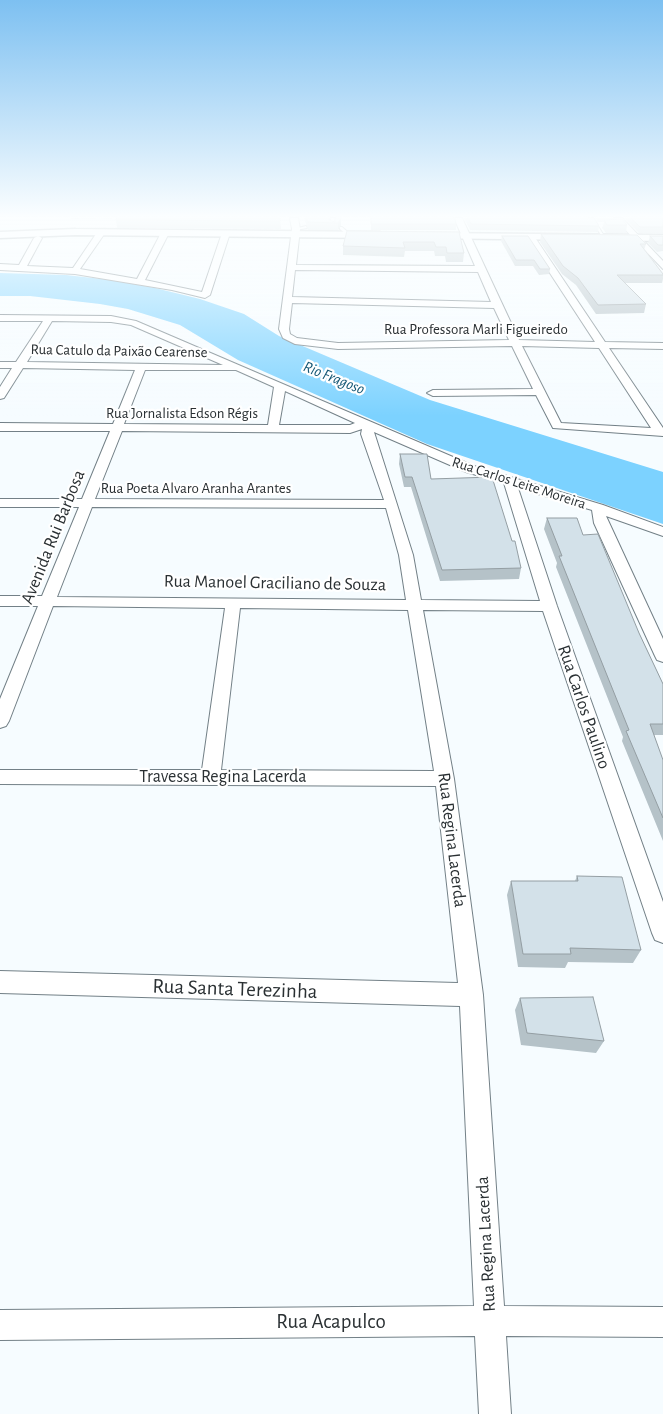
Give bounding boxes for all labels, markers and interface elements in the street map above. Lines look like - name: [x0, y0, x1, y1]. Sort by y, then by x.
- street label: Rua Professora Marli Figueiredo: [384, 320, 568, 338]
- street label: Rua Catulo da Paixão Cearense: [30, 340, 208, 362]
- water label: Rio Fragoso: [300, 357, 368, 399]
- street label: Rua Jornalista Edson Régis: [106, 404, 258, 422]
- street label: Rua Carlos Leite Moreira: [450, 453, 588, 513]
- street label: Avenida Rui Barbosa: [16, 467, 90, 607]
- street label: Rua Poeta Alvaro Aranha Arantes: [101, 479, 291, 497]
- street label: Rua Manoel Graciliano de Souza: [164, 570, 386, 596]
- street label: Rua Carlos Paulino: [553, 642, 615, 772]
- street label: Travessa Regina Lacerda: [139, 766, 307, 788]
- street label: Rua Regina Lacerda: [433, 771, 471, 909]
- street label: Rua Santa Terezinha: [152, 974, 318, 1004]
- street label: Rua Regina Lacerda: [472, 1176, 500, 1312]
- street label: Rua Acapulco: [276, 1309, 386, 1335]

